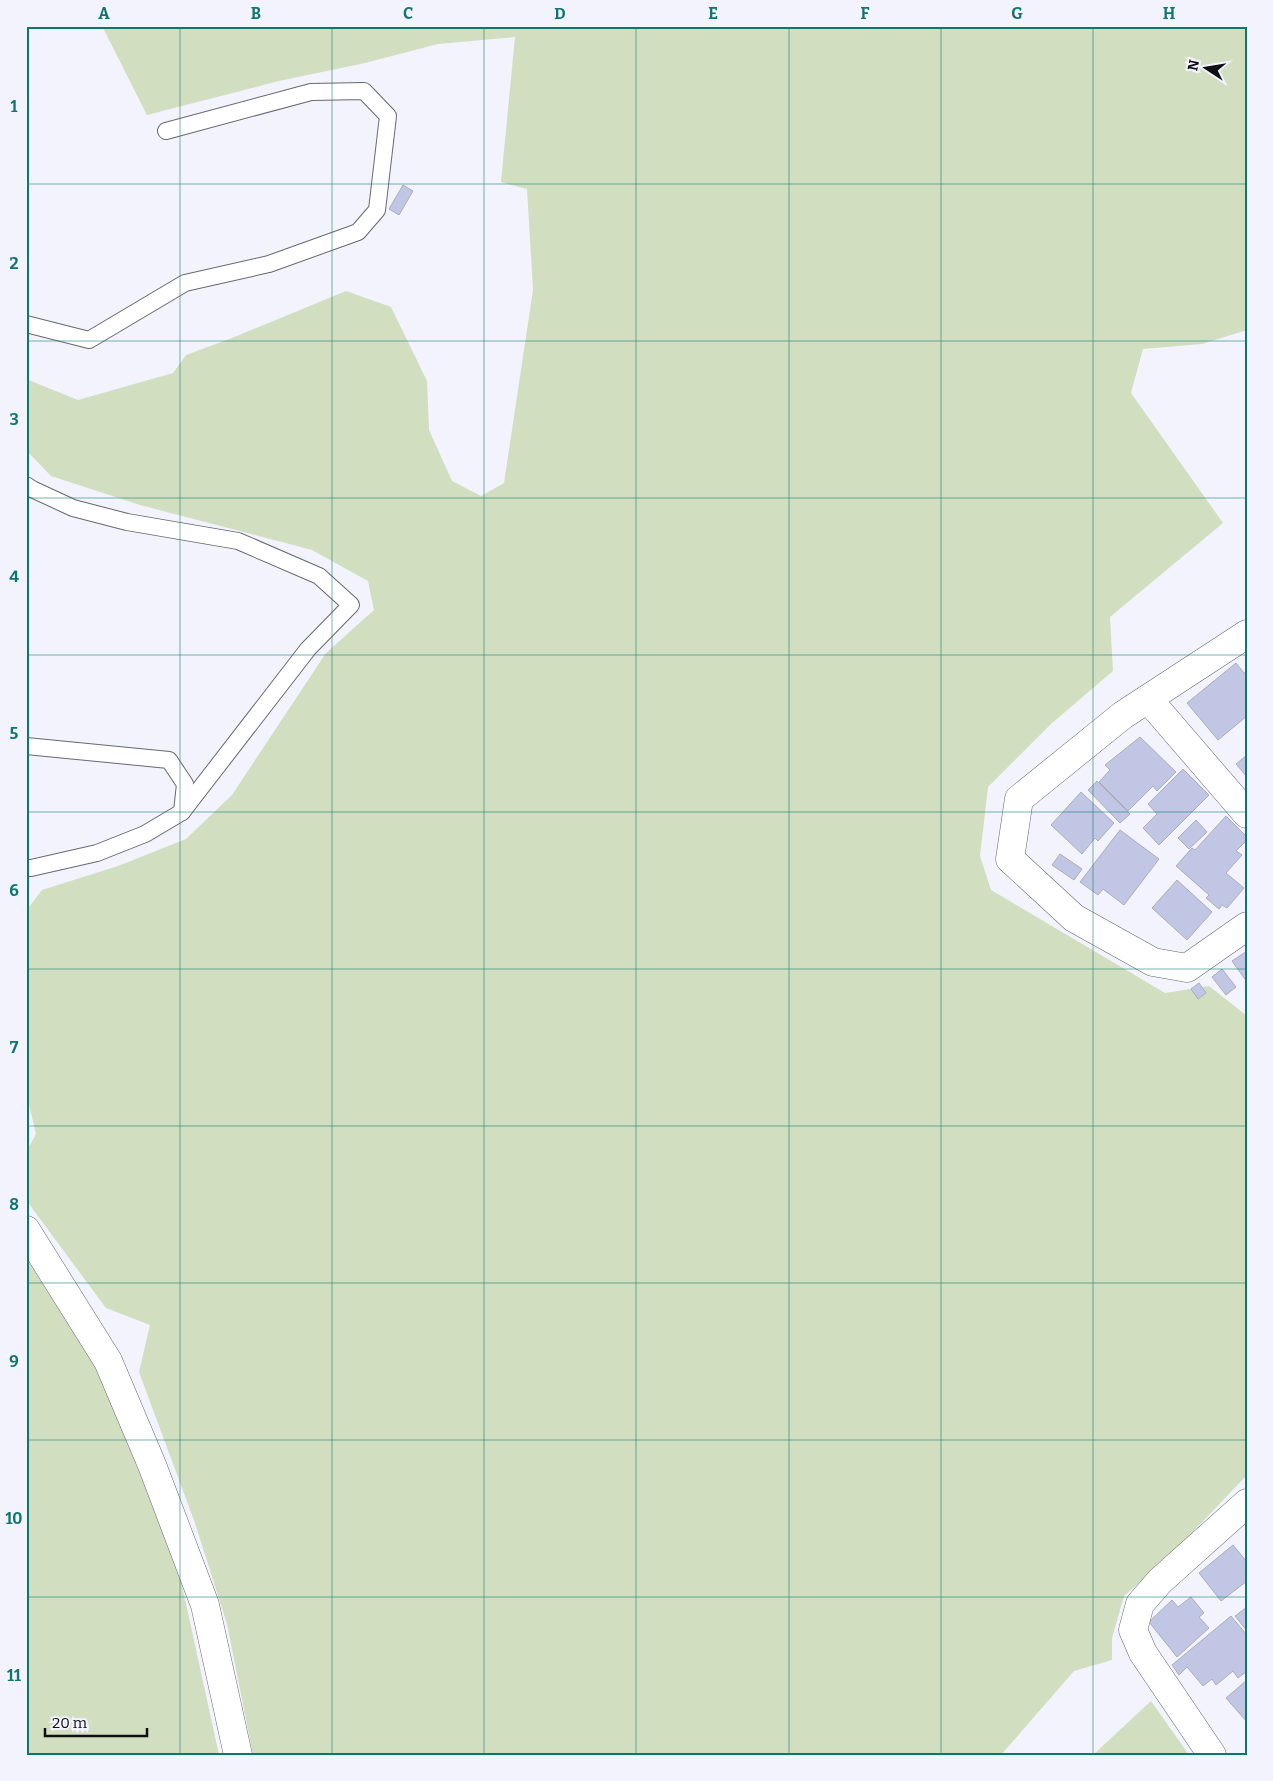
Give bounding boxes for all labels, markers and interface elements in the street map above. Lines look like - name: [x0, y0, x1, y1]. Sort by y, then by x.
- text: A: [98, 4, 110, 23]
- text: B: [251, 4, 261, 23]
- text: C: [403, 4, 413, 23]
- text: D: [554, 4, 566, 23]
- text: E: [708, 4, 718, 23]
- text: F: [861, 4, 870, 23]
- text: G: [1011, 4, 1023, 23]
- text: H: [1163, 4, 1176, 23]
- north arrow: [1180, 42, 1230, 92]
- text: N: [1184, 58, 1203, 72]
- text: 1: [11, 97, 18, 116]
- text: 2: [9, 254, 19, 273]
- text: 3: [9, 410, 19, 429]
- text: 4: [9, 567, 19, 586]
- text: 5: [10, 724, 19, 743]
- text: 6: [9, 881, 19, 900]
- text: 7: [10, 1038, 19, 1057]
- text: 8: [9, 1195, 19, 1214]
- text: 9: [9, 1352, 19, 1371]
- text: 10: [5, 1509, 23, 1528]
- text: 11: [7, 1666, 21, 1685]
- scale bar: [45, 1706, 148, 1738]
- text: 20 m: [52, 1714, 88, 1732]

